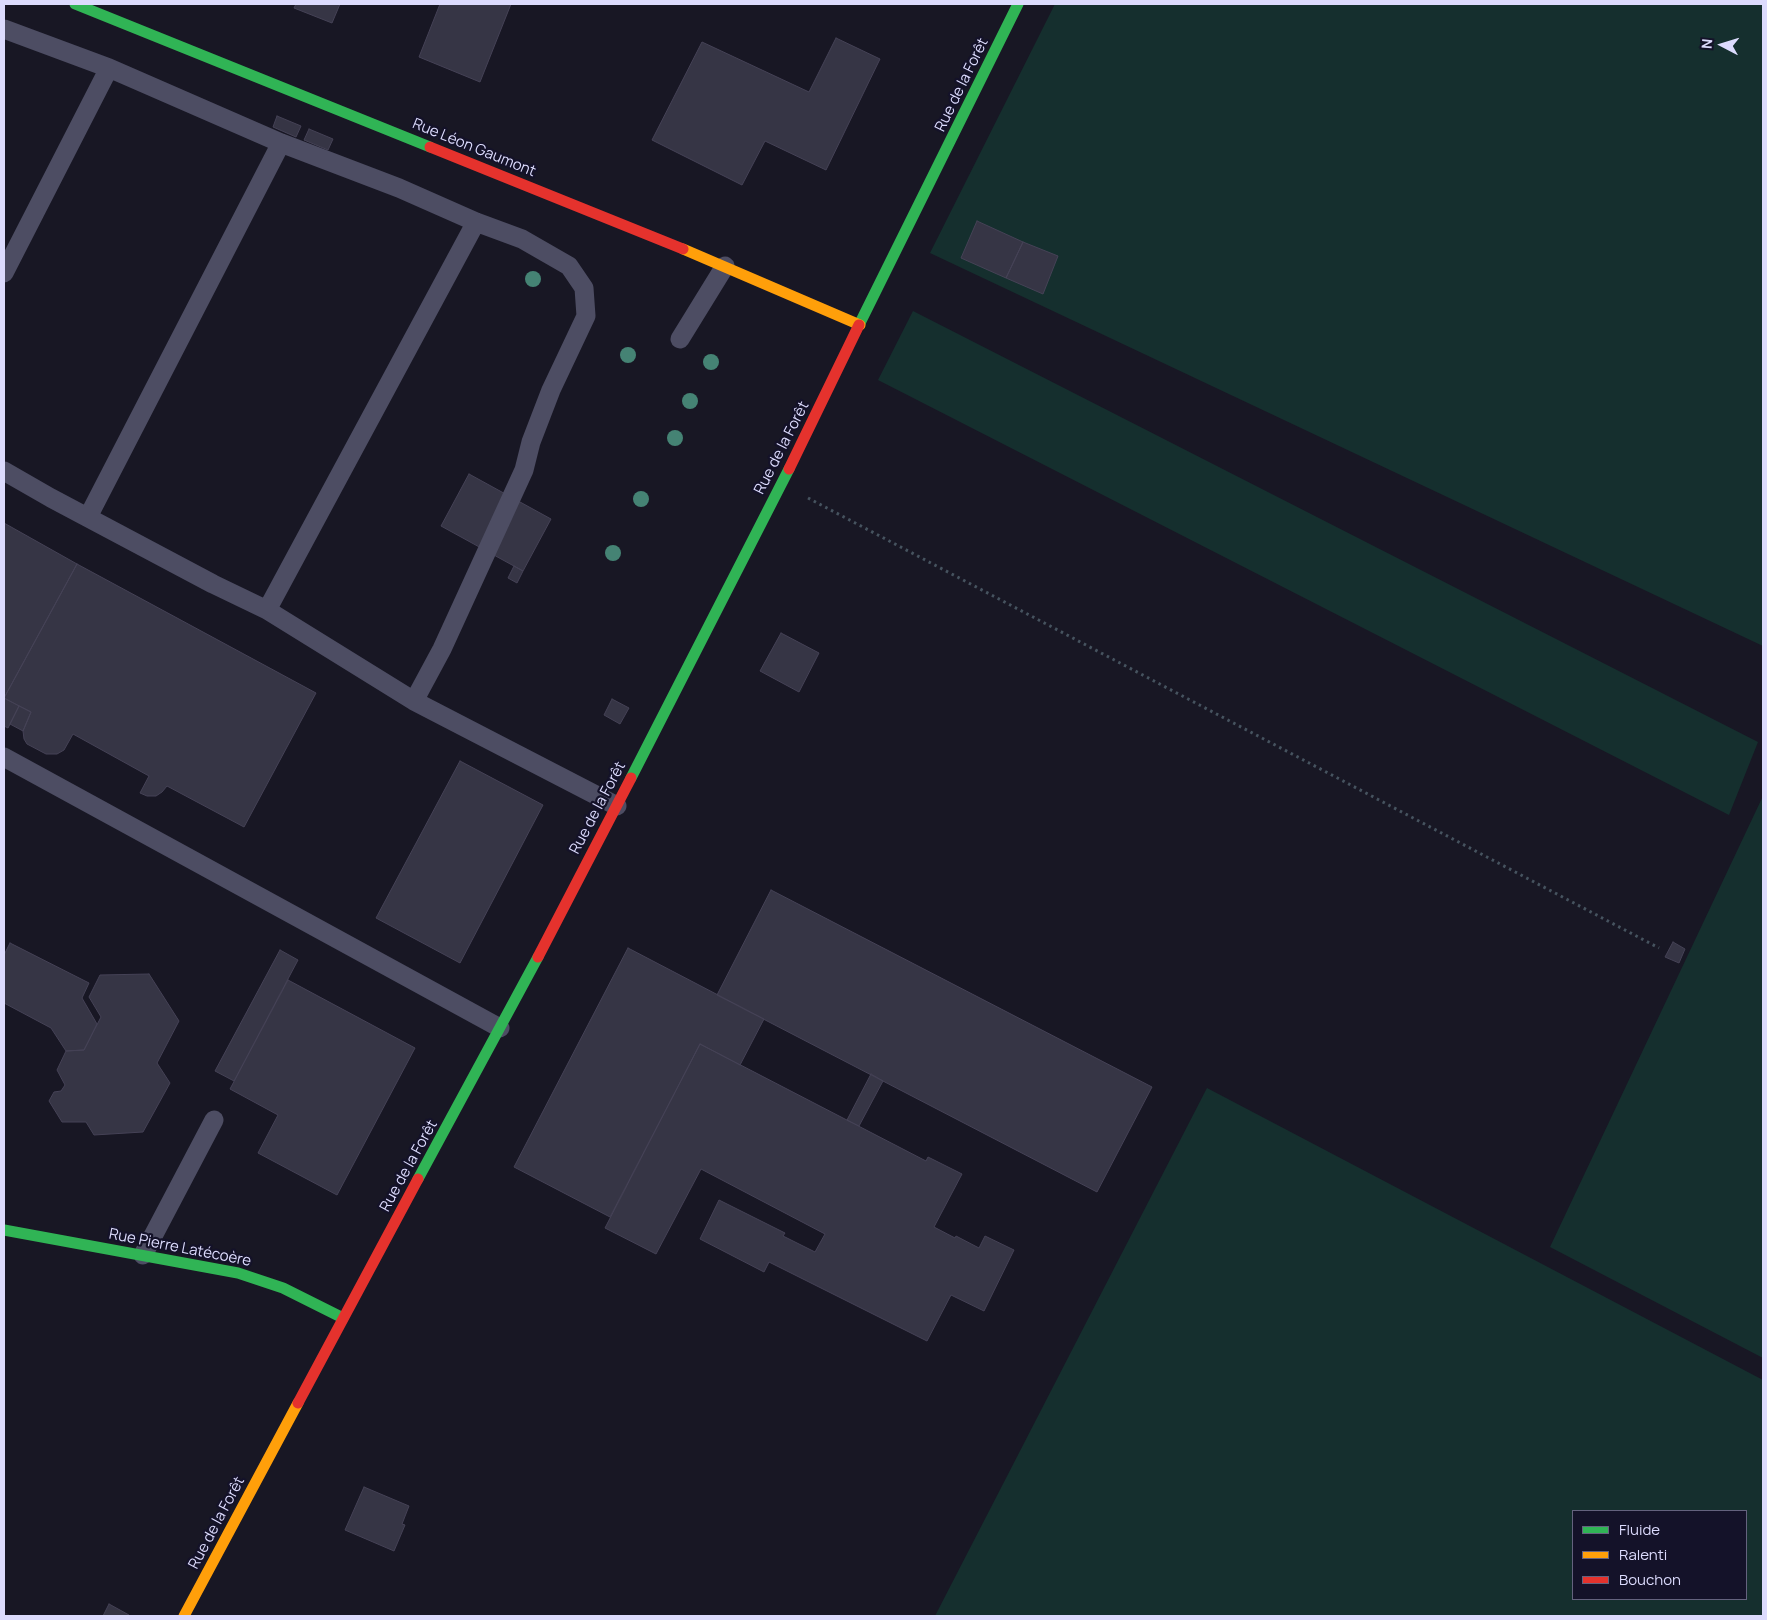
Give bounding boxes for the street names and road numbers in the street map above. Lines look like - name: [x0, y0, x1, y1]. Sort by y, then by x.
- street label: Rue de la Forêt: [932, 35, 992, 135]
- street label: Rue Léon Gaumont: [410, 115, 538, 181]
- street label: Rue de la Forêt: [751, 398, 813, 498]
- street label: Rue de la Forêt: [566, 759, 630, 857]
- street label: Rue de la Forêt: [376, 1117, 442, 1215]
- street label: Rue Pierre Latécoère: [107, 1225, 253, 1271]
- street label: Rue de la Forêt: [185, 1474, 249, 1572]

